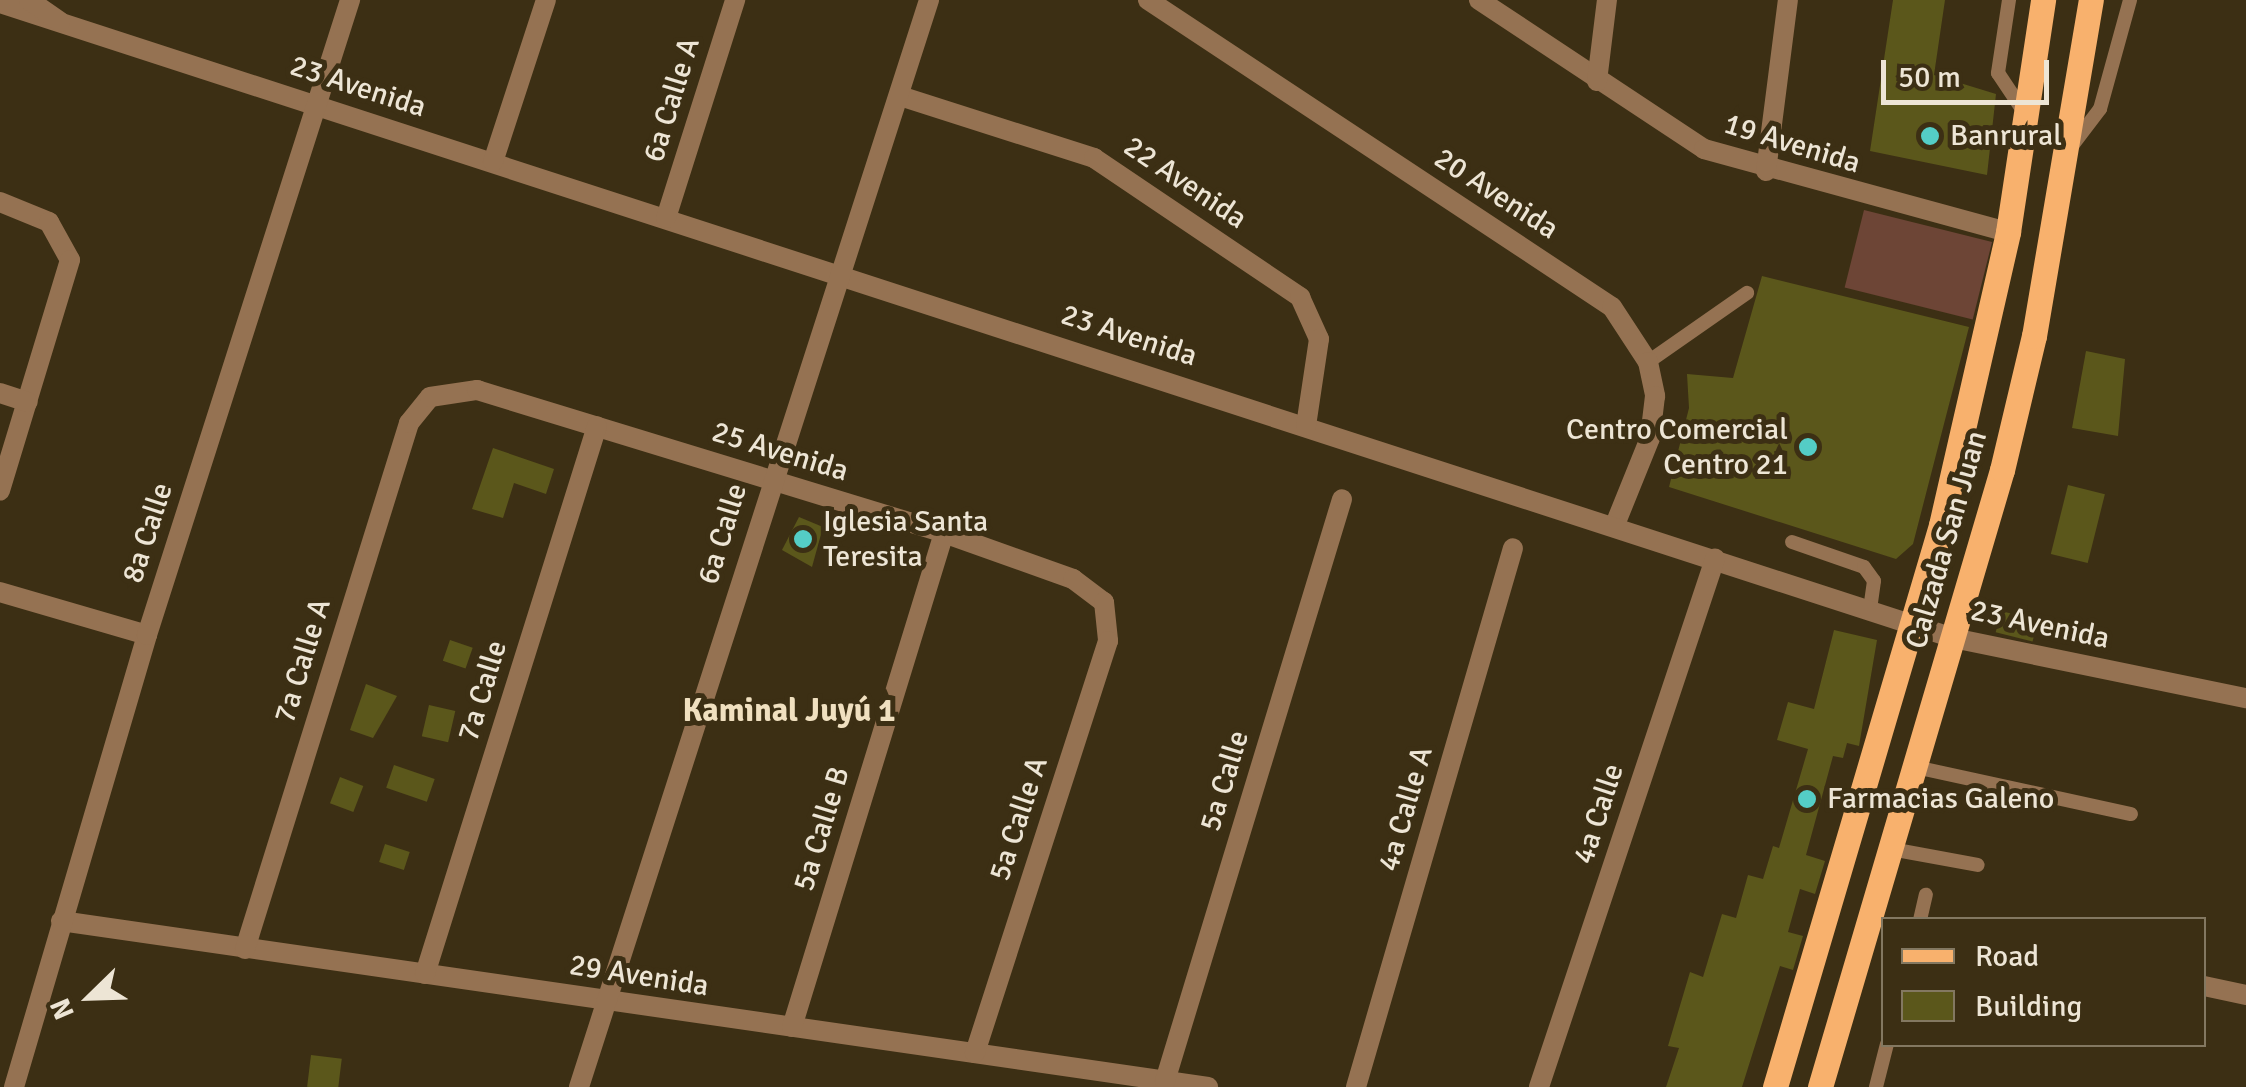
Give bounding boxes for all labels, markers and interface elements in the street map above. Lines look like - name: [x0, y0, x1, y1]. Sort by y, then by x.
- street label: 6a Calle A: [636, 33, 708, 167]
- scale bar: [1886, 40, 2054, 102]
- street label: 23 Avenida: [286, 48, 430, 126]
- text: 50 m: [1898, 59, 1961, 96]
- street label: 19 Avenida: [1719, 106, 1865, 182]
- place label: Banrural: [1950, 118, 2062, 154]
- marker: Banrural: [1919, 125, 1941, 147]
- street label: 22 Avenida: [1117, 129, 1253, 237]
- street label: 20 Avenida: [1427, 141, 1565, 247]
- street label: 23 Avenida: [1057, 297, 1201, 375]
- place label: Centro Comercial Centro 21: [1566, 412, 1788, 482]
- street label: 25 Avenida: [707, 414, 853, 490]
- street label: Calzada San Juan: [1899, 427, 1995, 653]
- marker: Centro Comercial Centro 21: [1797, 436, 1819, 458]
- street label: 8a Calle: [115, 478, 181, 588]
- street label: 6a Calle: [691, 479, 755, 589]
- place label: Iglesia Santa Teresita: [823, 504, 988, 574]
- marker: Iglesia Santa Teresita: [792, 528, 814, 550]
- street label: 23 Avenida: [1967, 593, 2113, 657]
- street label: 7a Calle A: [267, 594, 339, 728]
- street label: 7a Calle: [451, 636, 515, 746]
- district label: Kaminal Juyú 1: [682, 692, 896, 730]
- street label: 5a Calle: [1193, 726, 1257, 836]
- street label: 4a Calle A: [1371, 742, 1441, 876]
- street label: 5a Calle A: [982, 753, 1056, 885]
- street label: 4a Calle: [1566, 759, 1632, 869]
- street label: 5a Calle B: [786, 763, 858, 895]
- place label: Farmacias Galeno: [1827, 781, 2054, 817]
- marker: Farmacias Galeno: [1796, 788, 1818, 810]
- legend: [1881, 917, 2206, 1047]
- text: Road: [1975, 938, 2039, 975]
- north arrow: [40, 947, 140, 1047]
- street label: 29 Avenida: [567, 947, 711, 1005]
- text: Building: [1975, 988, 2082, 1025]
- text: N: [43, 993, 82, 1024]

